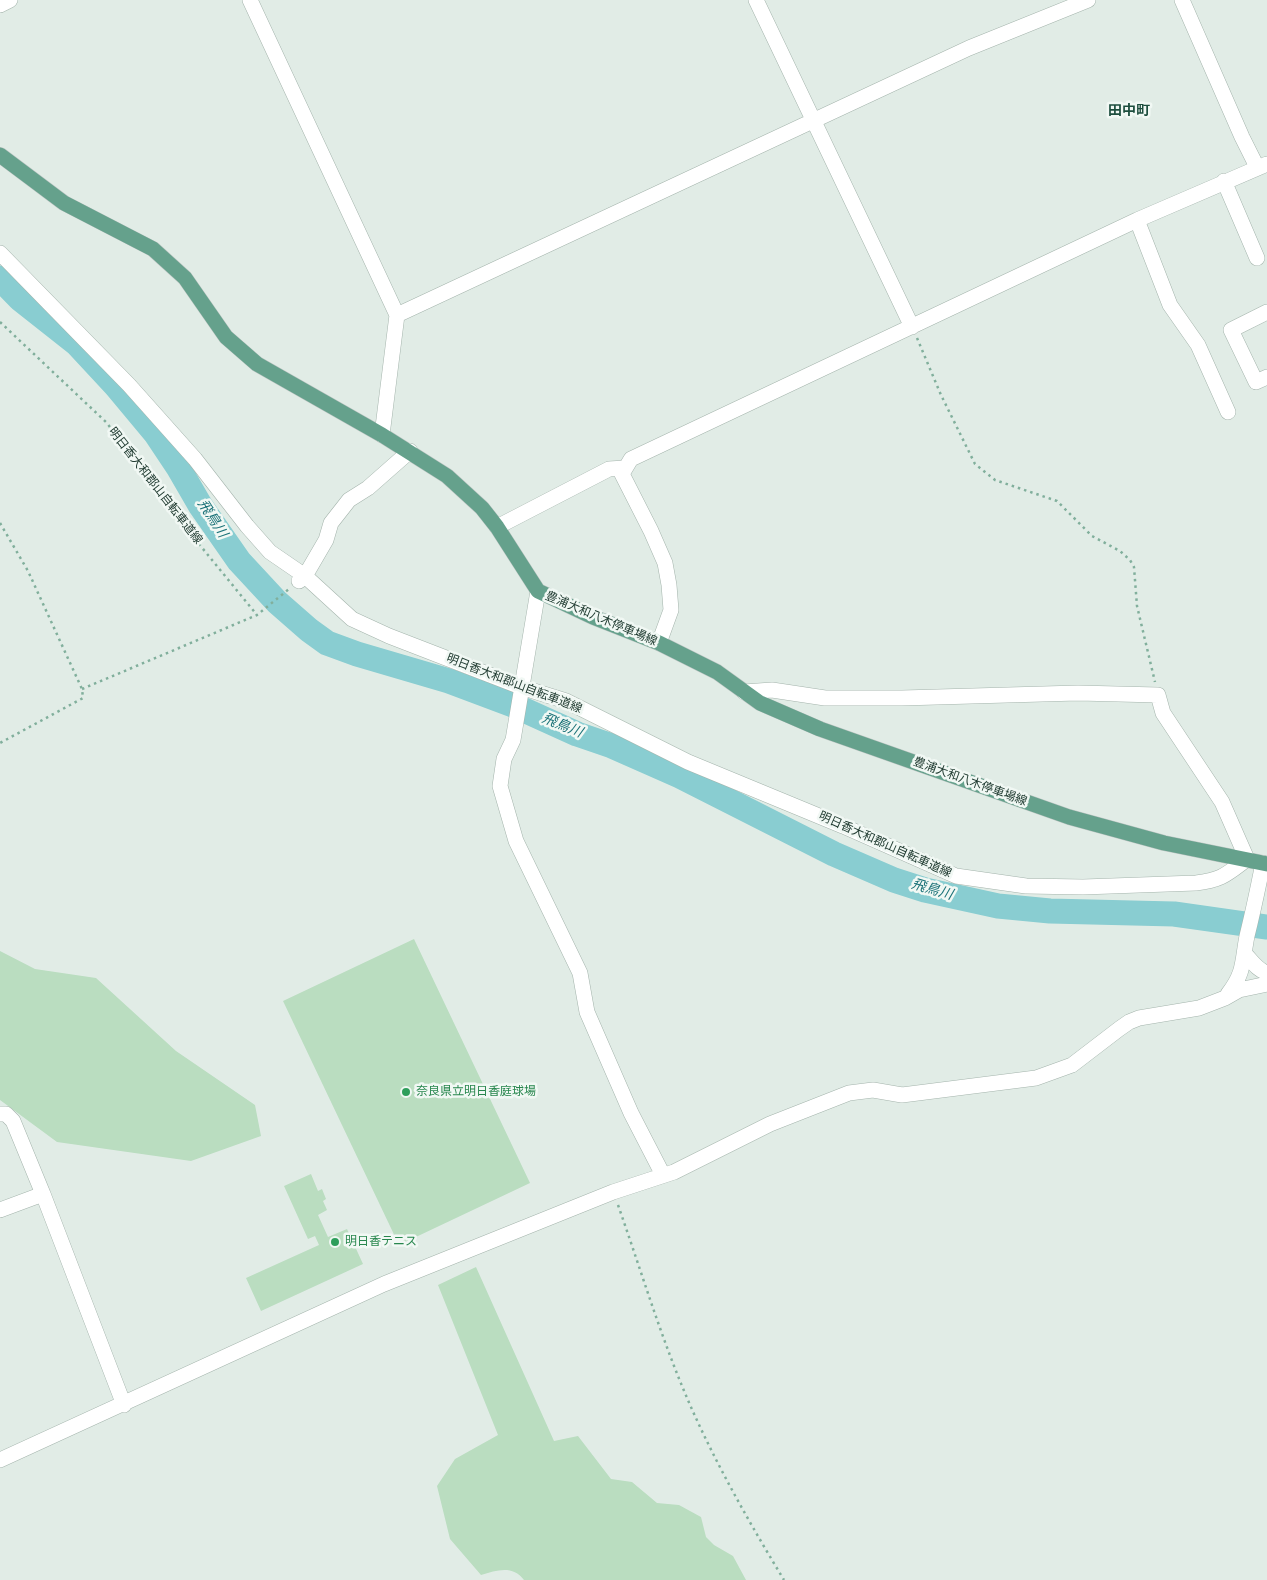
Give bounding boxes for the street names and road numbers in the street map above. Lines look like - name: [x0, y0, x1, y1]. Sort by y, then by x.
- street label: 明日香大和郡山自転車道線: [105, 425, 205, 547]
- street label: 豊浦大和八木停車場線: [543, 589, 659, 649]
- street label: 明日香大和郡山自転車道線: [444, 651, 584, 717]
- street label: 豊浦大和八木停車場線: [911, 755, 1029, 809]
- street label: 明日香大和郡山自転車道線: [816, 809, 954, 881]

